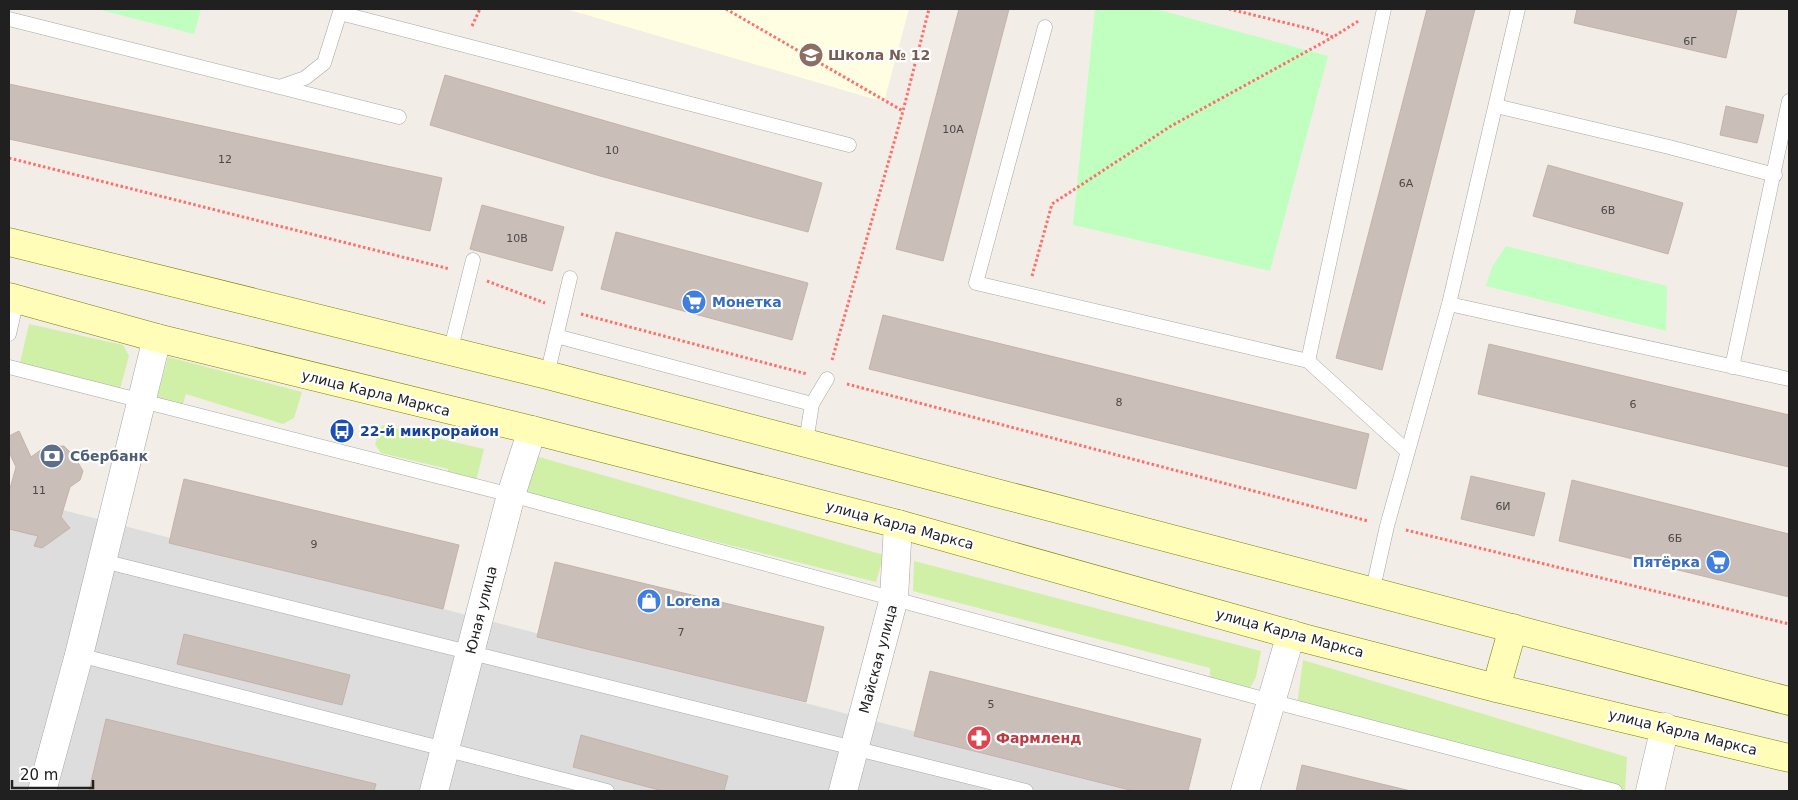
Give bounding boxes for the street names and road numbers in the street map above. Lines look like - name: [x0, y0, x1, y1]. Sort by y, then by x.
- street label: улица Карла Маркса: [300, 367, 452, 419]
- street label: улица Карла Маркса: [824, 498, 976, 552]
- street label: Юная улица: [462, 564, 500, 656]
- street label: Майская улица: [856, 603, 900, 715]
- street label: улица Карла Маркса: [1214, 606, 1366, 660]
- street label: улица Карла Маркса: [1607, 706, 1759, 758]

